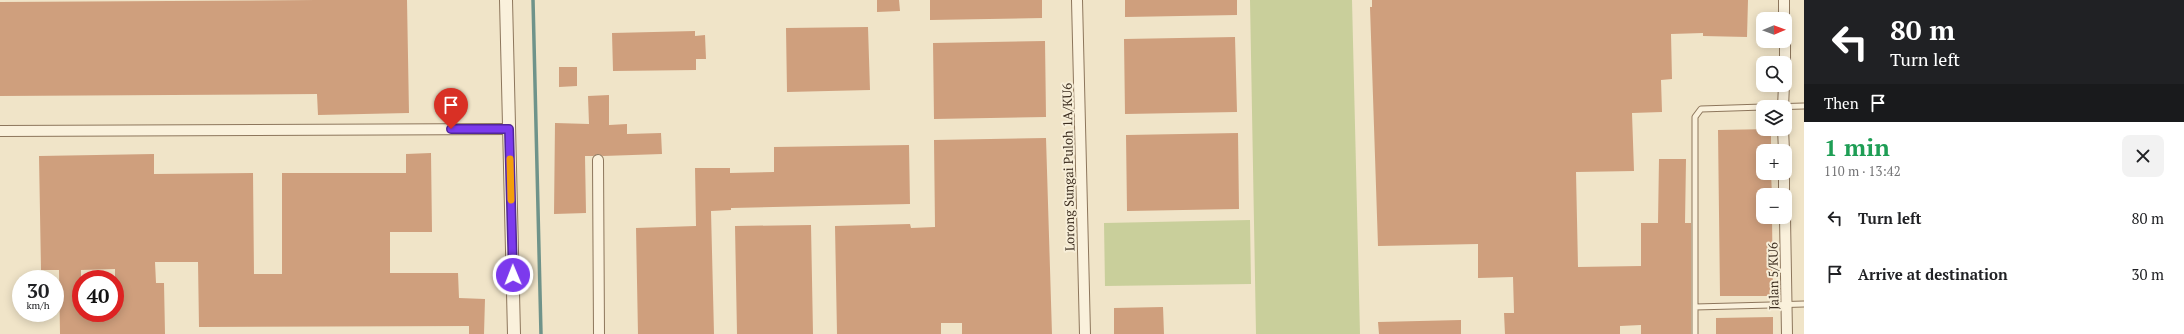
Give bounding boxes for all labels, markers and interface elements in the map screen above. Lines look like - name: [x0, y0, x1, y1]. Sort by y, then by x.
- text: 80 m: [1890, 11, 1955, 48]
- north arrow: [1756, 12, 1792, 48]
- map controls: [1756, 12, 1792, 224]
- icon: left: [1824, 16, 1876, 68]
- text: Turn left: [1890, 47, 1960, 71]
- button: search: [1756, 56, 1792, 92]
- street label: Lorong Sungai Puloh 1A/KU6: [1058, 83, 1078, 251]
- pin: [434, 88, 468, 129]
- icon: arrive: [1867, 92, 1889, 114]
- text: Then: [1824, 93, 1859, 113]
- icon: arrive: [440, 94, 462, 116]
- button: layers: [1756, 100, 1792, 136]
- text: 1 min: [1824, 131, 1890, 163]
- button: close: [2122, 135, 2164, 177]
- button: +: [1756, 144, 1792, 180]
- text: 110 m · 13:42: [1824, 162, 1901, 180]
- button: −: [1756, 188, 1792, 224]
- icon: left: [1824, 207, 1846, 229]
- text: Turn left: [1858, 208, 1922, 228]
- text: 80 m: [2131, 208, 2164, 228]
- street label: Jalan 5/KU6: [1763, 242, 1783, 310]
- position arrow: [492, 254, 534, 296]
- icon: arrive: [1824, 263, 1846, 285]
- text: Arrive at destination: [1858, 264, 2008, 284]
- text: 30 m: [2131, 264, 2164, 284]
- speed limit sign: 40: [72, 270, 124, 322]
- text: 30: [27, 277, 49, 304]
- text: km/h: [26, 299, 50, 312]

